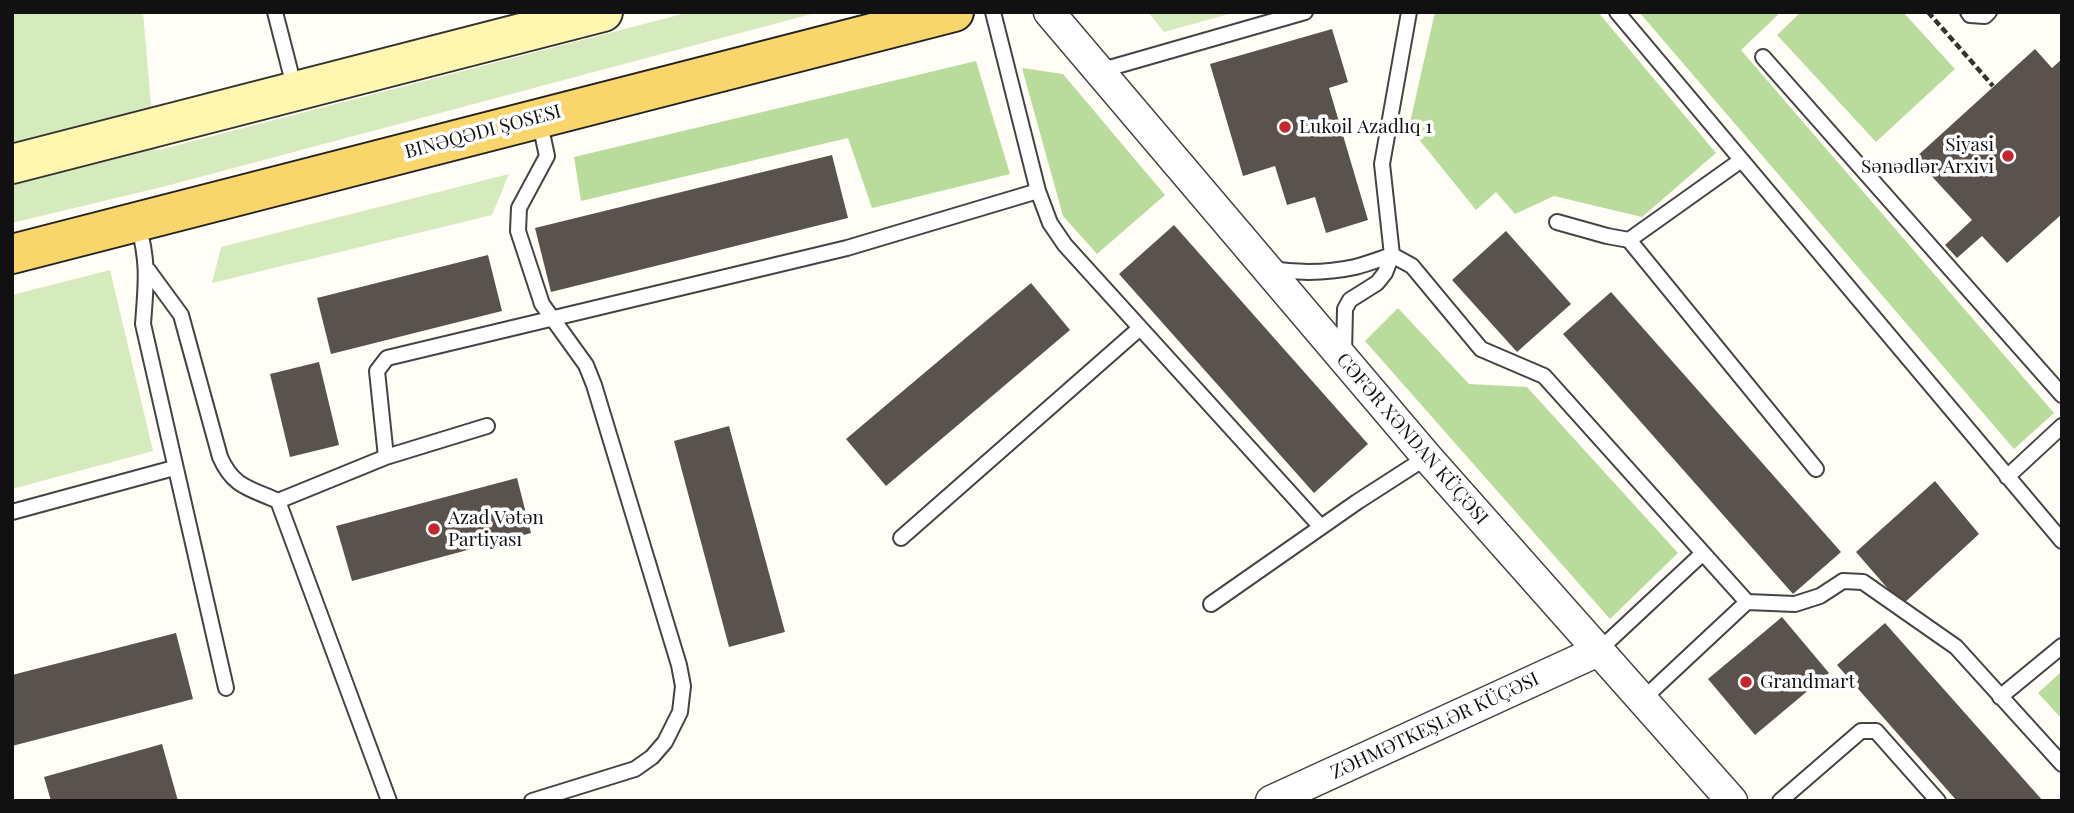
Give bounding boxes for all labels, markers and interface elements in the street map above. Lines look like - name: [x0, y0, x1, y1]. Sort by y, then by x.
- street label: BINƏQƏDI ŞOSESI: [402, 100, 564, 164]
- place label: Lukoil Azadlıq 1: [1299, 116, 1432, 138]
- marker: Lukoil Azadlıq 1: [1277, 119, 1293, 135]
- place label: Siyasi Sənədlər Arxivi: [1861, 134, 1994, 178]
- marker: Siyasi Sənədlər Arxivi: [2000, 148, 2016, 164]
- street label: CƏFƏR XƏNDAN KÜÇƏSI: [1331, 349, 1493, 529]
- place label: Azad Vətən Partiyası: [448, 507, 544, 551]
- marker: Azad Vətən Partiyası: [426, 521, 442, 537]
- street label: ZƏHMƏTKEŞLƏR KÜÇƏSI: [1327, 668, 1543, 784]
- place label: Grandmart: [1760, 671, 1855, 693]
- marker: Grandmart: [1738, 674, 1754, 690]

